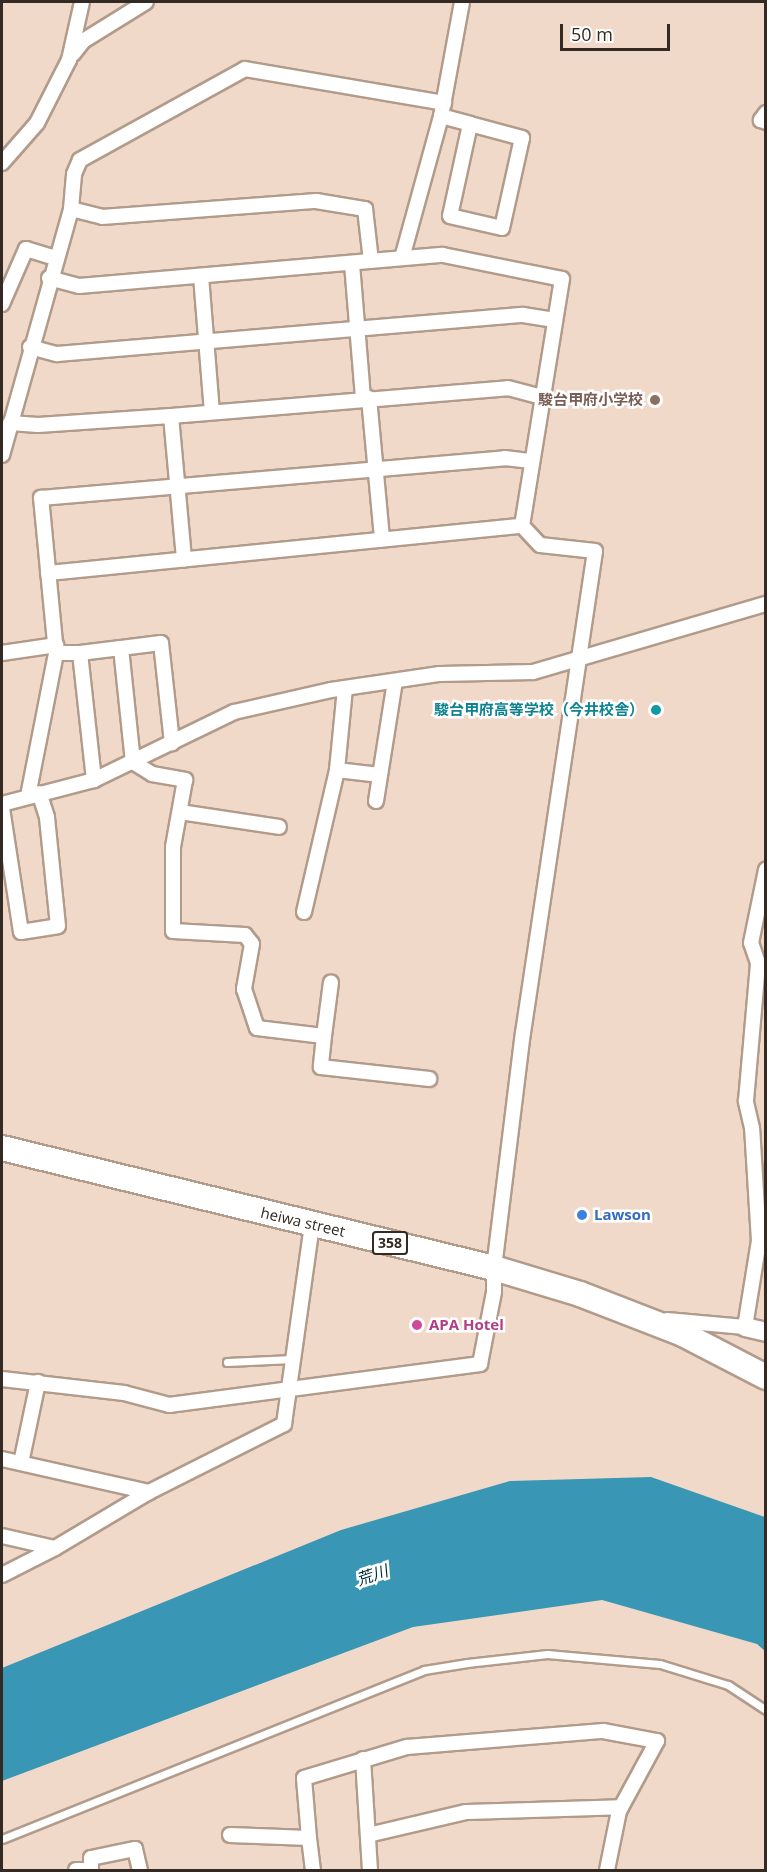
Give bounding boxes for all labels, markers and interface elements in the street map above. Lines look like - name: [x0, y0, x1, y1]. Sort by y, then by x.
- scale bar: [563, 12, 672, 50]
- text: 50 m: [571, 22, 613, 46]
- place label: 駿台甲府小学校: [538, 391, 643, 409]
- marker: 駿台甲府小学校: [648, 393, 662, 407]
- place label: 駿台甲府高等学校（今井校舎）: [434, 701, 644, 719]
- marker: 駿台甲府高等学校（今井校舎）: [649, 703, 663, 717]
- street label: heiwa street: [259, 1204, 347, 1240]
- place label: Lawson: [594, 1206, 651, 1224]
- marker: Lawson: [575, 1208, 589, 1222]
- road number: 358: [370, 1232, 410, 1254]
- place label: APA Hotel: [429, 1316, 504, 1334]
- marker: APA Hotel: [410, 1318, 424, 1332]
- water label: 荒川: [354, 1561, 390, 1589]

